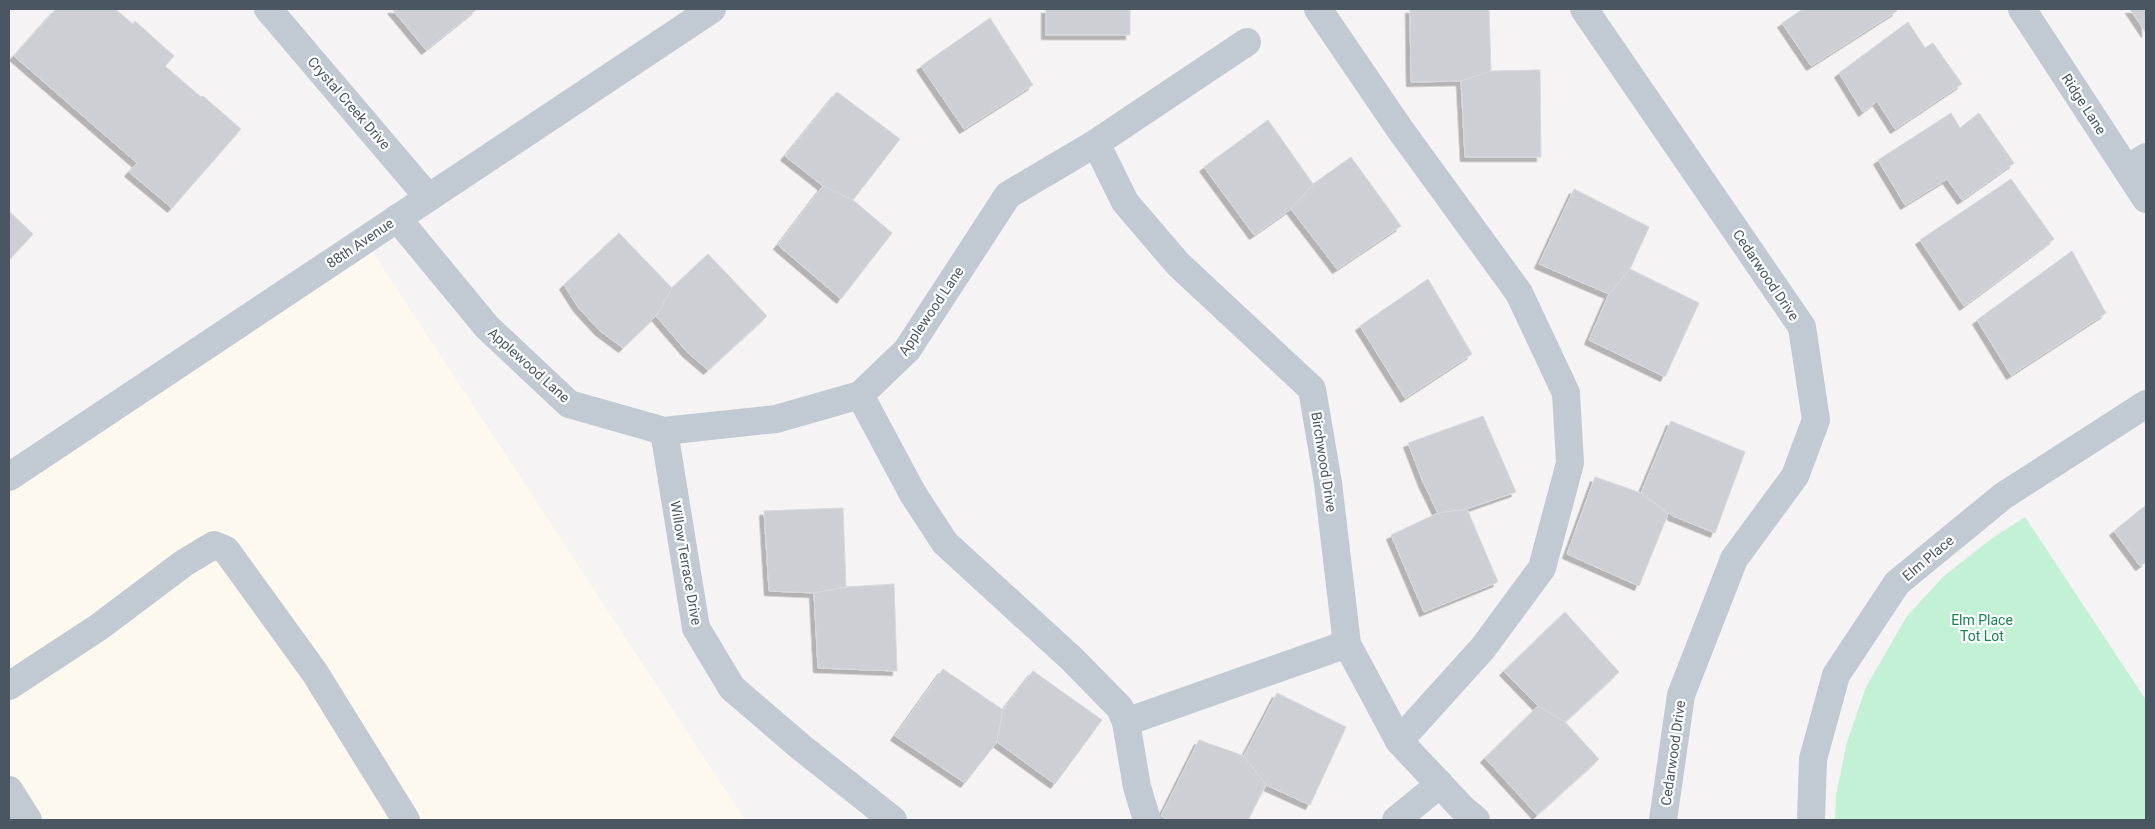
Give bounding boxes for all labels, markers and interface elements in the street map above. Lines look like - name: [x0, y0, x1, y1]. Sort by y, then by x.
- street label: Crystal Creek Drive: [304, 53, 394, 153]
- street label: Ridge Lane: [2059, 71, 2109, 137]
- street label: 88th Avenue: [323, 215, 397, 271]
- street label: Cedarwood Drive: [1730, 226, 1802, 324]
- street label: Applewood Lane: [895, 263, 967, 359]
- street label: Applewood Lane: [485, 324, 573, 406]
- street label: Birchwood Drive: [1308, 411, 1340, 513]
- street label: Willow Terrace Drive: [667, 500, 705, 626]
- street label: Elm Place: [1899, 532, 1957, 584]
- park label: Elm Place Tot Lot: [1951, 612, 2013, 644]
- street label: Cedarwood Drive: [1658, 699, 1688, 807]

